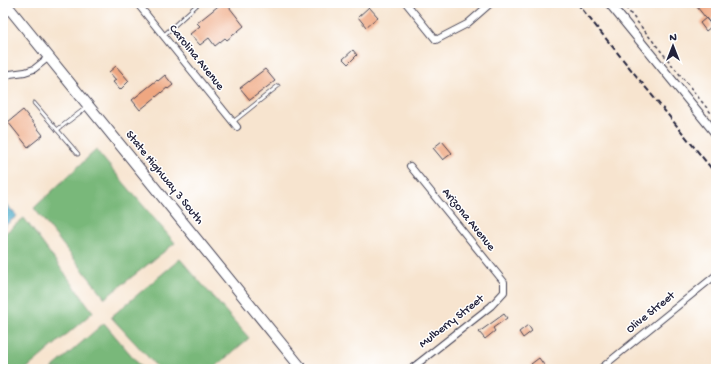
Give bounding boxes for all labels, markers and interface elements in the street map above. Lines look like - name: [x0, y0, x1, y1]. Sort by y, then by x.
- street label: Carolina Avenue: [165, 22, 227, 94]
- north arrow: [653, 26, 693, 66]
- text: N: [669, 32, 677, 44]
- street label: State Highway 3 South: [122, 128, 206, 228]
- street label: Arizona Avenue: [438, 186, 498, 255]
- street label: Olive Street: [624, 288, 679, 337]
- street label: Mulberry Street: [417, 292, 488, 352]

